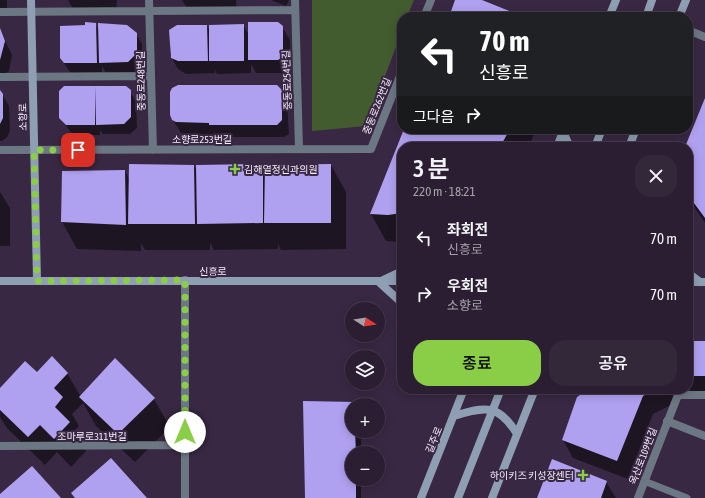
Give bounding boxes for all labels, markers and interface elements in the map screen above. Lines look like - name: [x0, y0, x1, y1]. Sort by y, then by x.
- text: 70 m: [479, 25, 529, 57]
- icon: left: [413, 28, 465, 80]
- street label: 중동로254번길: [280, 50, 294, 110]
- street label: 중동로248번길: [135, 51, 147, 111]
- text: 신흥로: [479, 62, 529, 83]
- street label: 중동로262번길: [361, 76, 393, 136]
- street label: 소향로: [17, 103, 29, 131]
- icon: right: [462, 104, 484, 126]
- text: 그다음: [413, 108, 454, 125]
- pin: [61, 133, 95, 167]
- street label: 소향로253번길: [172, 134, 232, 145]
- icon: arrive: [67, 139, 89, 161]
- text: 3 분: [413, 155, 450, 182]
- button: close: [635, 155, 677, 197]
- marker: 김해열정신과의원: [229, 163, 241, 175]
- place label: 김해열정신과의원: [244, 164, 318, 175]
- text: 220 m · 18:21: [413, 184, 476, 199]
- text: 좌회전: [447, 221, 488, 238]
- icon: left: [413, 227, 435, 249]
- text: 70 m: [650, 230, 677, 247]
- text: 신흥로: [447, 242, 483, 257]
- street label: 신흥로: [199, 266, 227, 277]
- text: 우회전: [447, 277, 488, 294]
- icon: right: [413, 283, 435, 305]
- text: 70 m: [650, 286, 677, 303]
- text: 소향로: [447, 298, 483, 313]
- north arrow: [345, 302, 385, 342]
- map controls: [345, 302, 385, 486]
- button: 종료: [413, 340, 541, 386]
- button: 공유: [549, 340, 677, 386]
- button: layers: [345, 350, 385, 390]
- button: +: [345, 398, 385, 438]
- position arrow: [164, 411, 206, 453]
- street label: 길주로: [424, 425, 444, 455]
- street label: 옥산로109번길: [627, 426, 659, 486]
- street label: 조마루로311번길: [57, 431, 127, 442]
- button: −: [345, 446, 385, 486]
- marker: 하이키즈 키성장센터: [577, 469, 589, 481]
- place label: 하이키즈 키성장센터: [490, 470, 574, 481]

